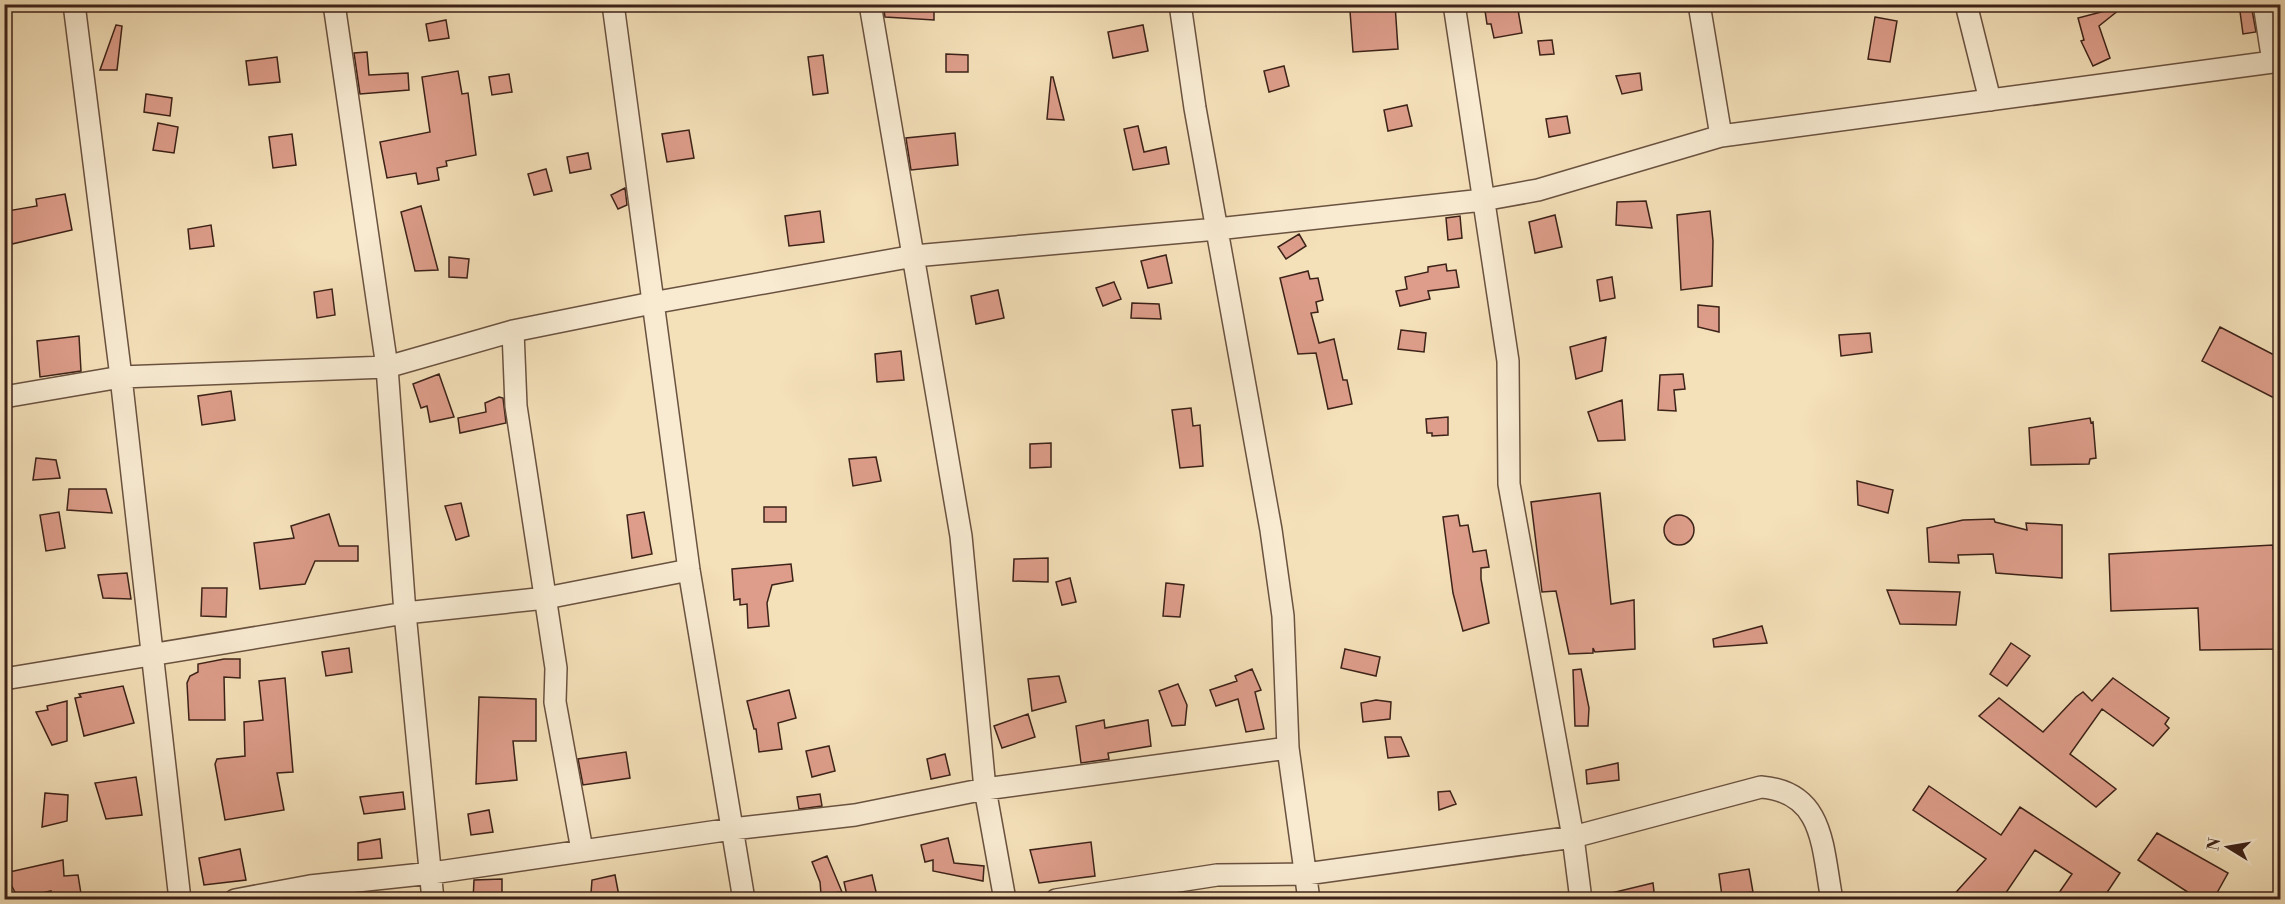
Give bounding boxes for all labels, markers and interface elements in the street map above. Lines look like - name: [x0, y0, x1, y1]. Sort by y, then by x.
- north arrow: [2198, 817, 2258, 877]
- text: N: [2203, 836, 2225, 852]

